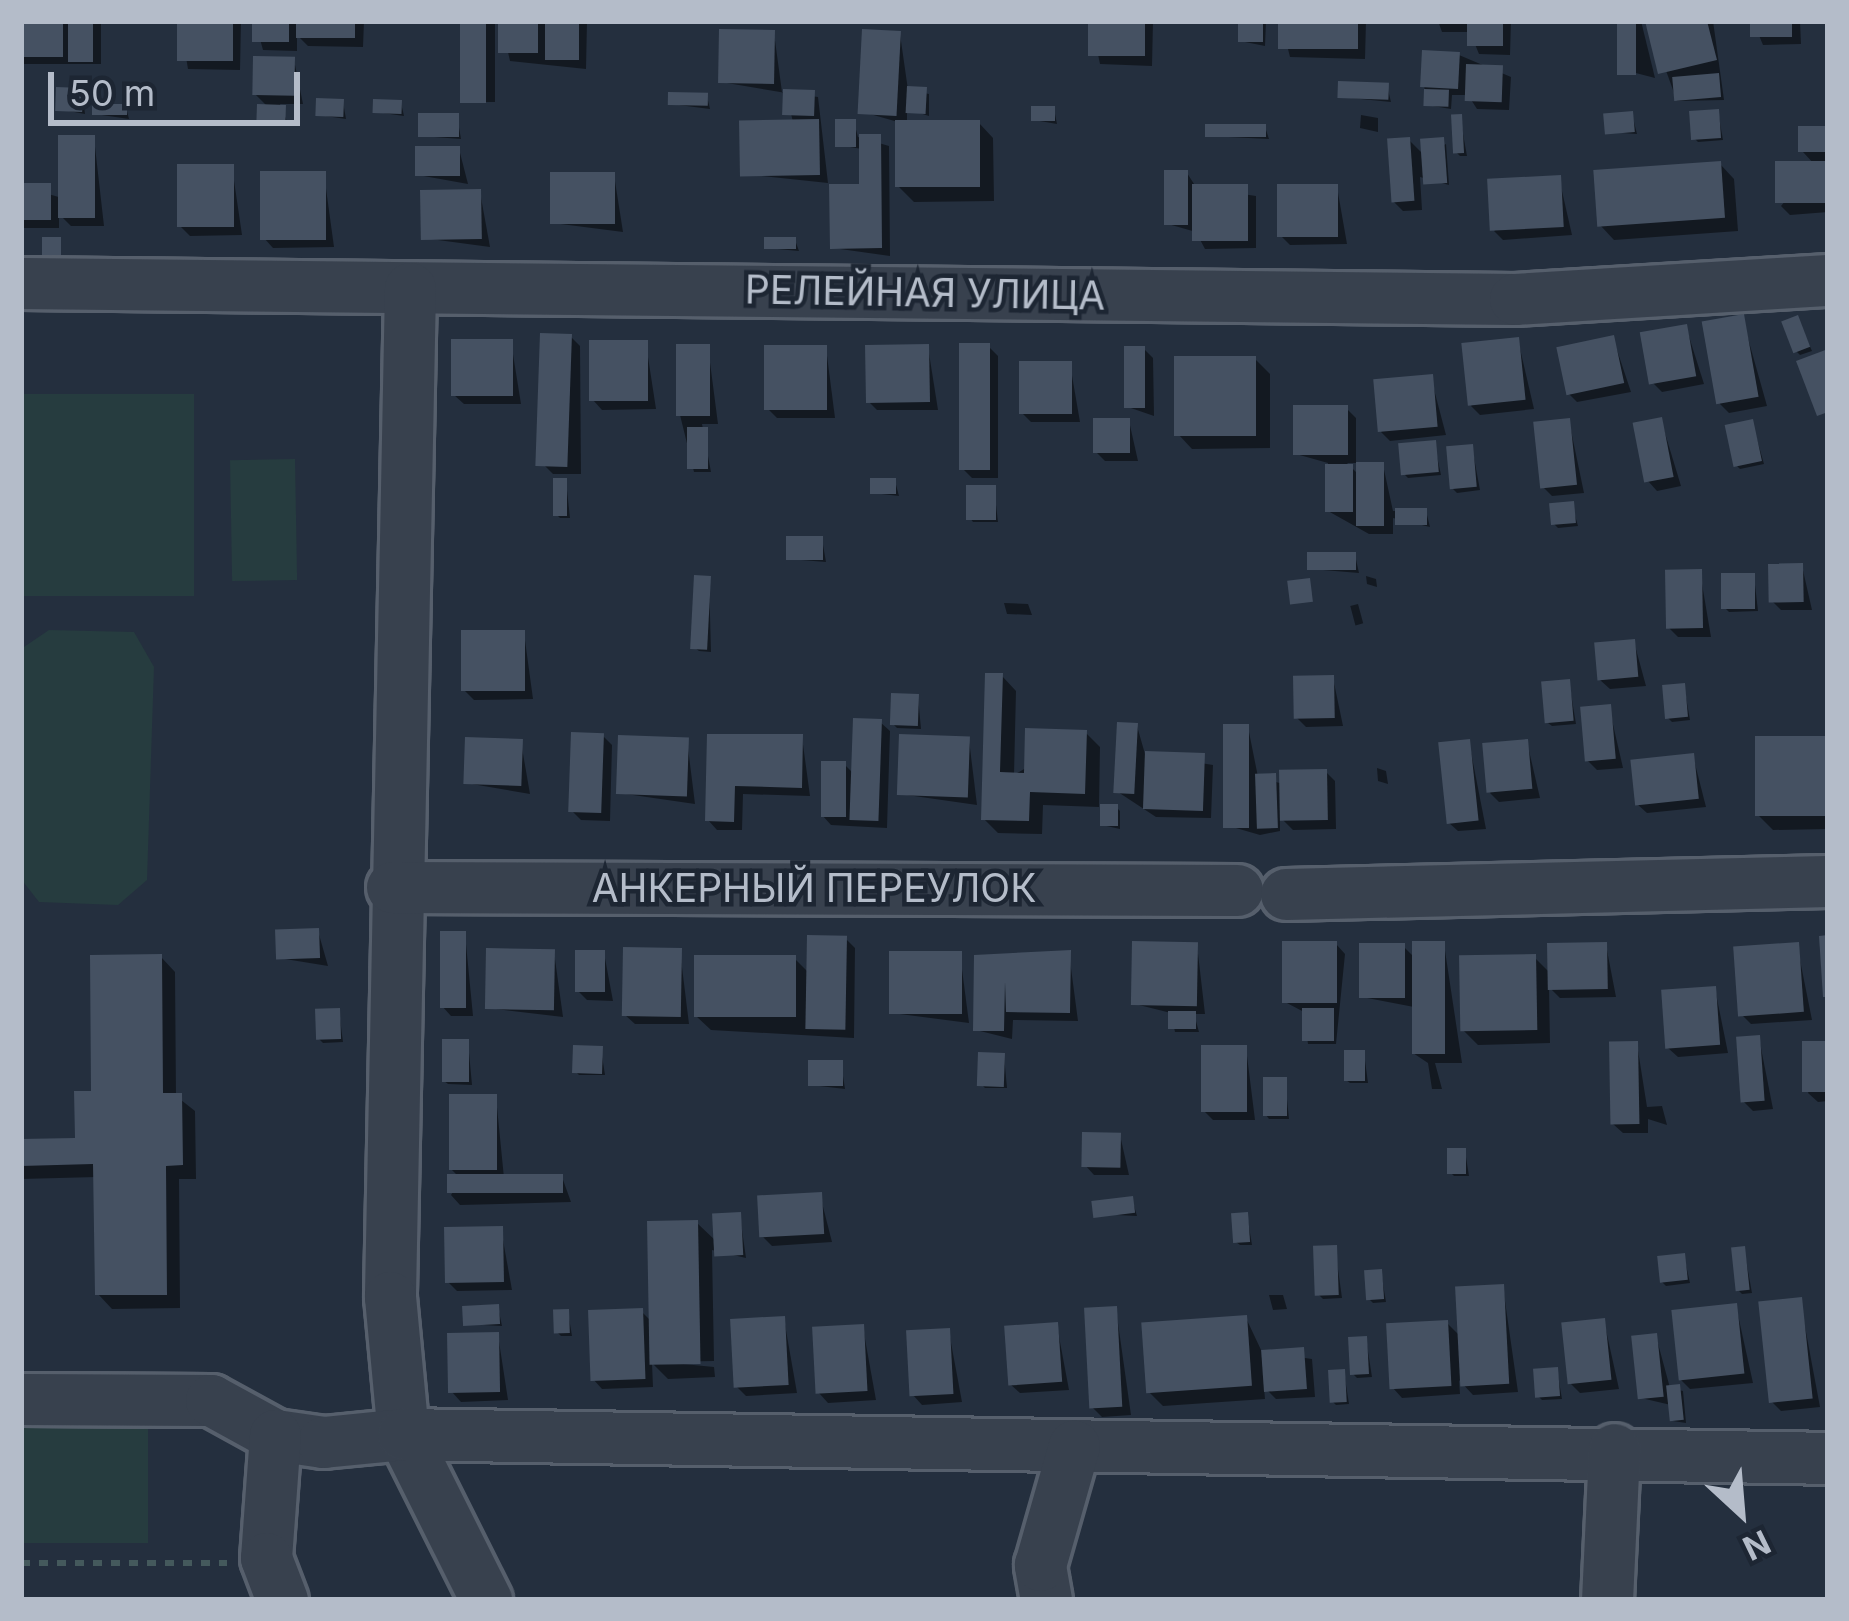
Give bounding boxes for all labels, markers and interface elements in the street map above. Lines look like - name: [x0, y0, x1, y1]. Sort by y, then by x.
- scale bar: [54, 48, 306, 122]
- text: 50 m: [69, 71, 155, 115]
- street label: РЕЛЕЙНАЯ УЛИЦА: [744, 266, 1106, 320]
- street label: АНКЕРНЫЙ ПЕРЕУЛОК: [592, 865, 1036, 911]
- north arrow: [1681, 1453, 1801, 1573]
- text: N: [1737, 1522, 1777, 1569]

